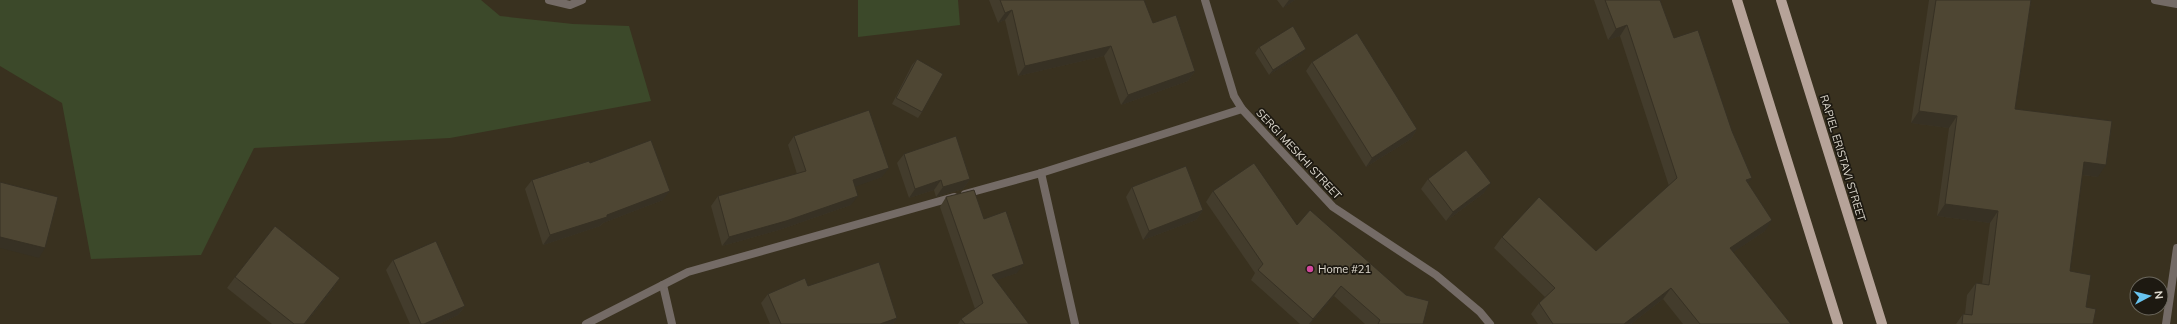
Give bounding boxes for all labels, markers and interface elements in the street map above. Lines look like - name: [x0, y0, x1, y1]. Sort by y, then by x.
- street label: RAPIEL ERISTAVI STREET: [1817, 93, 1869, 223]
- street label: SERGI MESKHI STREET: [1253, 106, 1345, 202]
- place label: Home #21: [1318, 262, 1371, 276]
- marker: Home #21: [1305, 264, 1315, 274]
- north arrow: [2129, 276, 2169, 316]
- text: N: [2151, 290, 2166, 300]

